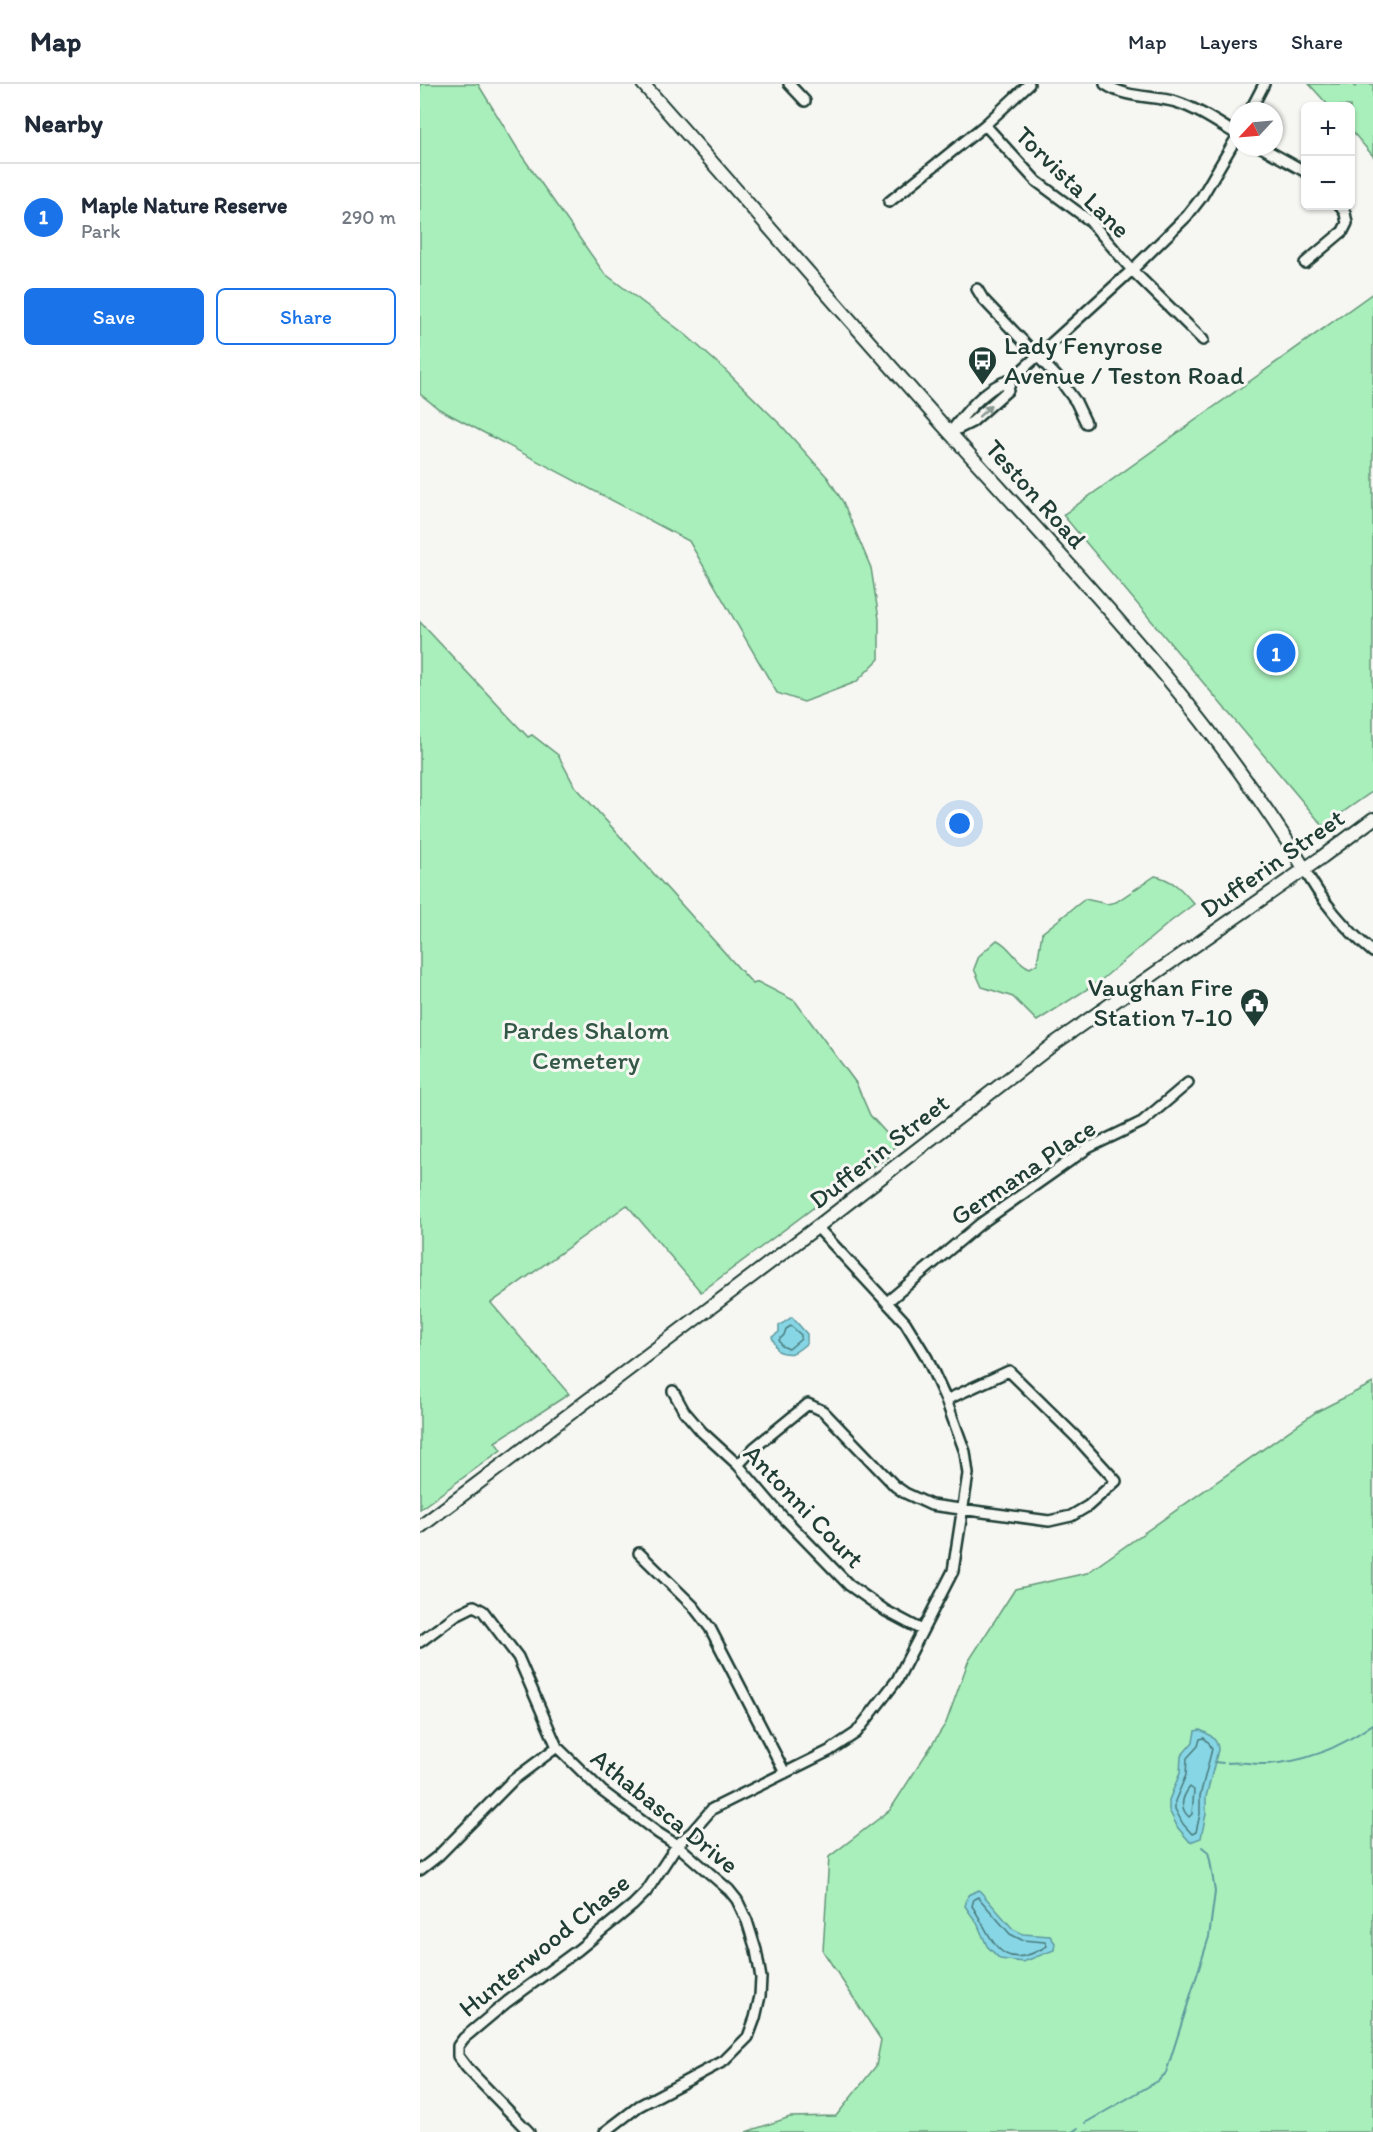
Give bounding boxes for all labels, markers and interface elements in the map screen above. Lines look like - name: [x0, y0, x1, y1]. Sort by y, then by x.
- text: Map: [30, 24, 81, 58]
- text: Map: [1128, 29, 1167, 54]
- text: Layers: [1200, 29, 1258, 54]
- text: Share: [1291, 29, 1343, 54]
- north arrow: [1229, 102, 1283, 156]
- map controls: [1301, 102, 1355, 210]
- button: +: [1301, 102, 1355, 156]
- text: Nearby: [24, 107, 103, 139]
- street label: Torvista Lane: [1009, 119, 1137, 245]
- button: −: [1301, 156, 1355, 210]
- text: Maple Nature Reserve: [81, 192, 287, 219]
- text: 1: [39, 205, 48, 229]
- text: 290 m: [341, 205, 396, 229]
- text: Park: [81, 219, 120, 243]
- button: Save: [24, 288, 204, 345]
- button: Share: [216, 288, 396, 345]
- place label: Lady Fenyrose Avenue / Teston Road: [1004, 329, 1245, 391]
- bus stop icon: Lady Fenyrose Avenue / Teston Road: [967, 344, 999, 386]
- one-way arrow: [977, 404, 992, 418]
- street label: Teston Road: [978, 433, 1094, 556]
- pin: 1: [1256, 630, 1296, 676]
- street label: Dufferin Street: [1194, 801, 1350, 924]
- your location: [945, 809, 974, 838]
- place label: Vaughan Fire Station 7-10: [1088, 971, 1233, 1033]
- public building icon: Vaughan Fire Station 7-10: [1238, 986, 1270, 1028]
- park label: Pardes Shalom Cemetery: [503, 1014, 669, 1076]
- street label: Dufferin Street: [803, 1086, 956, 1216]
- street label: Germana Place: [944, 1112, 1102, 1232]
- street label: Antonni Court: [737, 1437, 871, 1575]
- street label: Athabasca Drive: [585, 1742, 745, 1880]
- street label: Hunterwood Chase: [452, 1866, 636, 2024]

